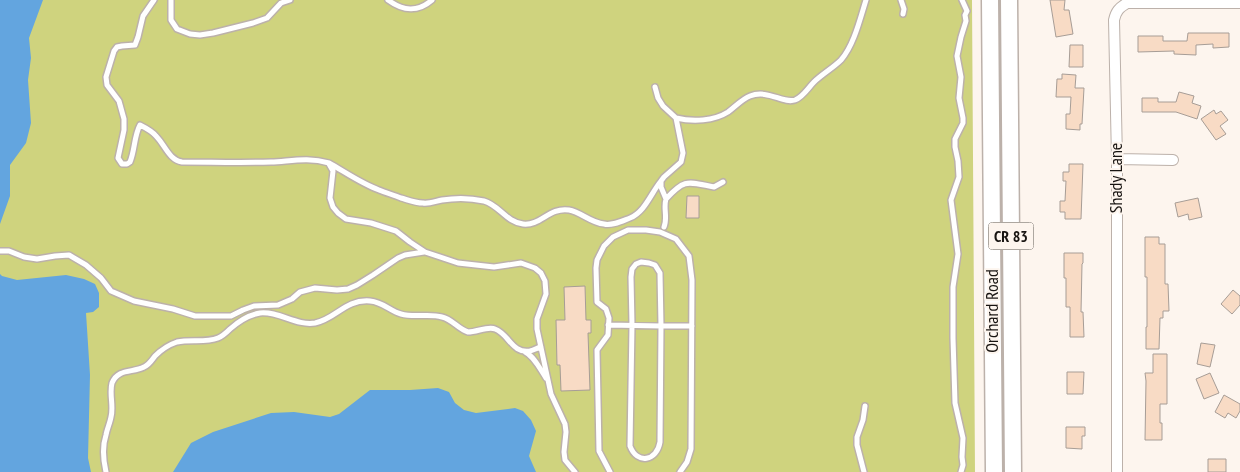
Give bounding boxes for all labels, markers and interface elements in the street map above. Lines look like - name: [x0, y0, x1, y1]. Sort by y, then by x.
- street label: Shady Lane: [1104, 143, 1127, 213]
- road number: CR 83: [988, 222, 1034, 250]
- street label: Orchard Road: [980, 269, 1003, 353]

